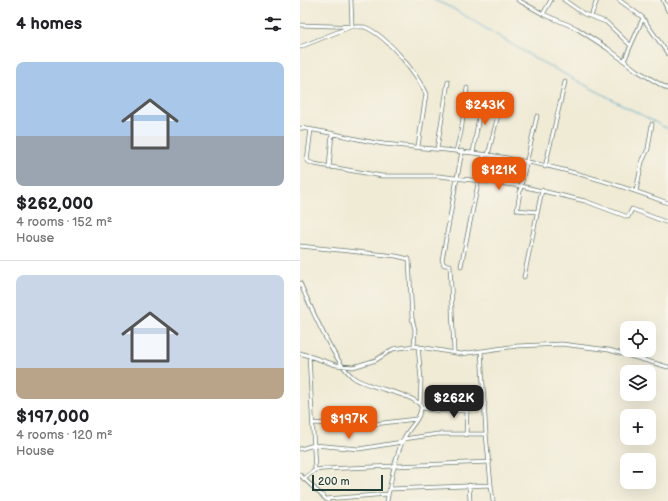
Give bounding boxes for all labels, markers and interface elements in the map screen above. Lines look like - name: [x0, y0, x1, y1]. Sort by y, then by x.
- icon: filters: [262, 13, 284, 35]
- text: 4 homes: [16, 14, 82, 34]
- icon: home: [114, 88, 186, 160]
- pin: $243K: [457, 92, 513, 126]
- text: $243K: [465, 97, 505, 113]
- pin: $121K: [471, 157, 527, 191]
- text: $121K: [481, 162, 517, 178]
- text: $262,000: [16, 194, 93, 214]
- text: 4 rooms · 152 m²: [16, 214, 112, 230]
- text: House: [16, 230, 54, 246]
- icon: home: [114, 301, 186, 373]
- map controls: [620, 321, 656, 489]
- button: locate: [620, 321, 656, 357]
- button: layers: [620, 365, 656, 401]
- pin: $262K: [426, 385, 482, 419]
- text: $262K: [434, 390, 474, 406]
- pin: $197K: [321, 406, 377, 440]
- text: $197,000: [16, 407, 89, 427]
- button: +: [620, 409, 656, 445]
- text: $197K: [330, 411, 368, 427]
- text: 4 rooms · 120 m²: [16, 427, 113, 443]
- text: House: [16, 443, 54, 459]
- button: −: [620, 453, 656, 489]
- scale bar: [312, 473, 383, 492]
- text: 200 m: [318, 475, 350, 488]

